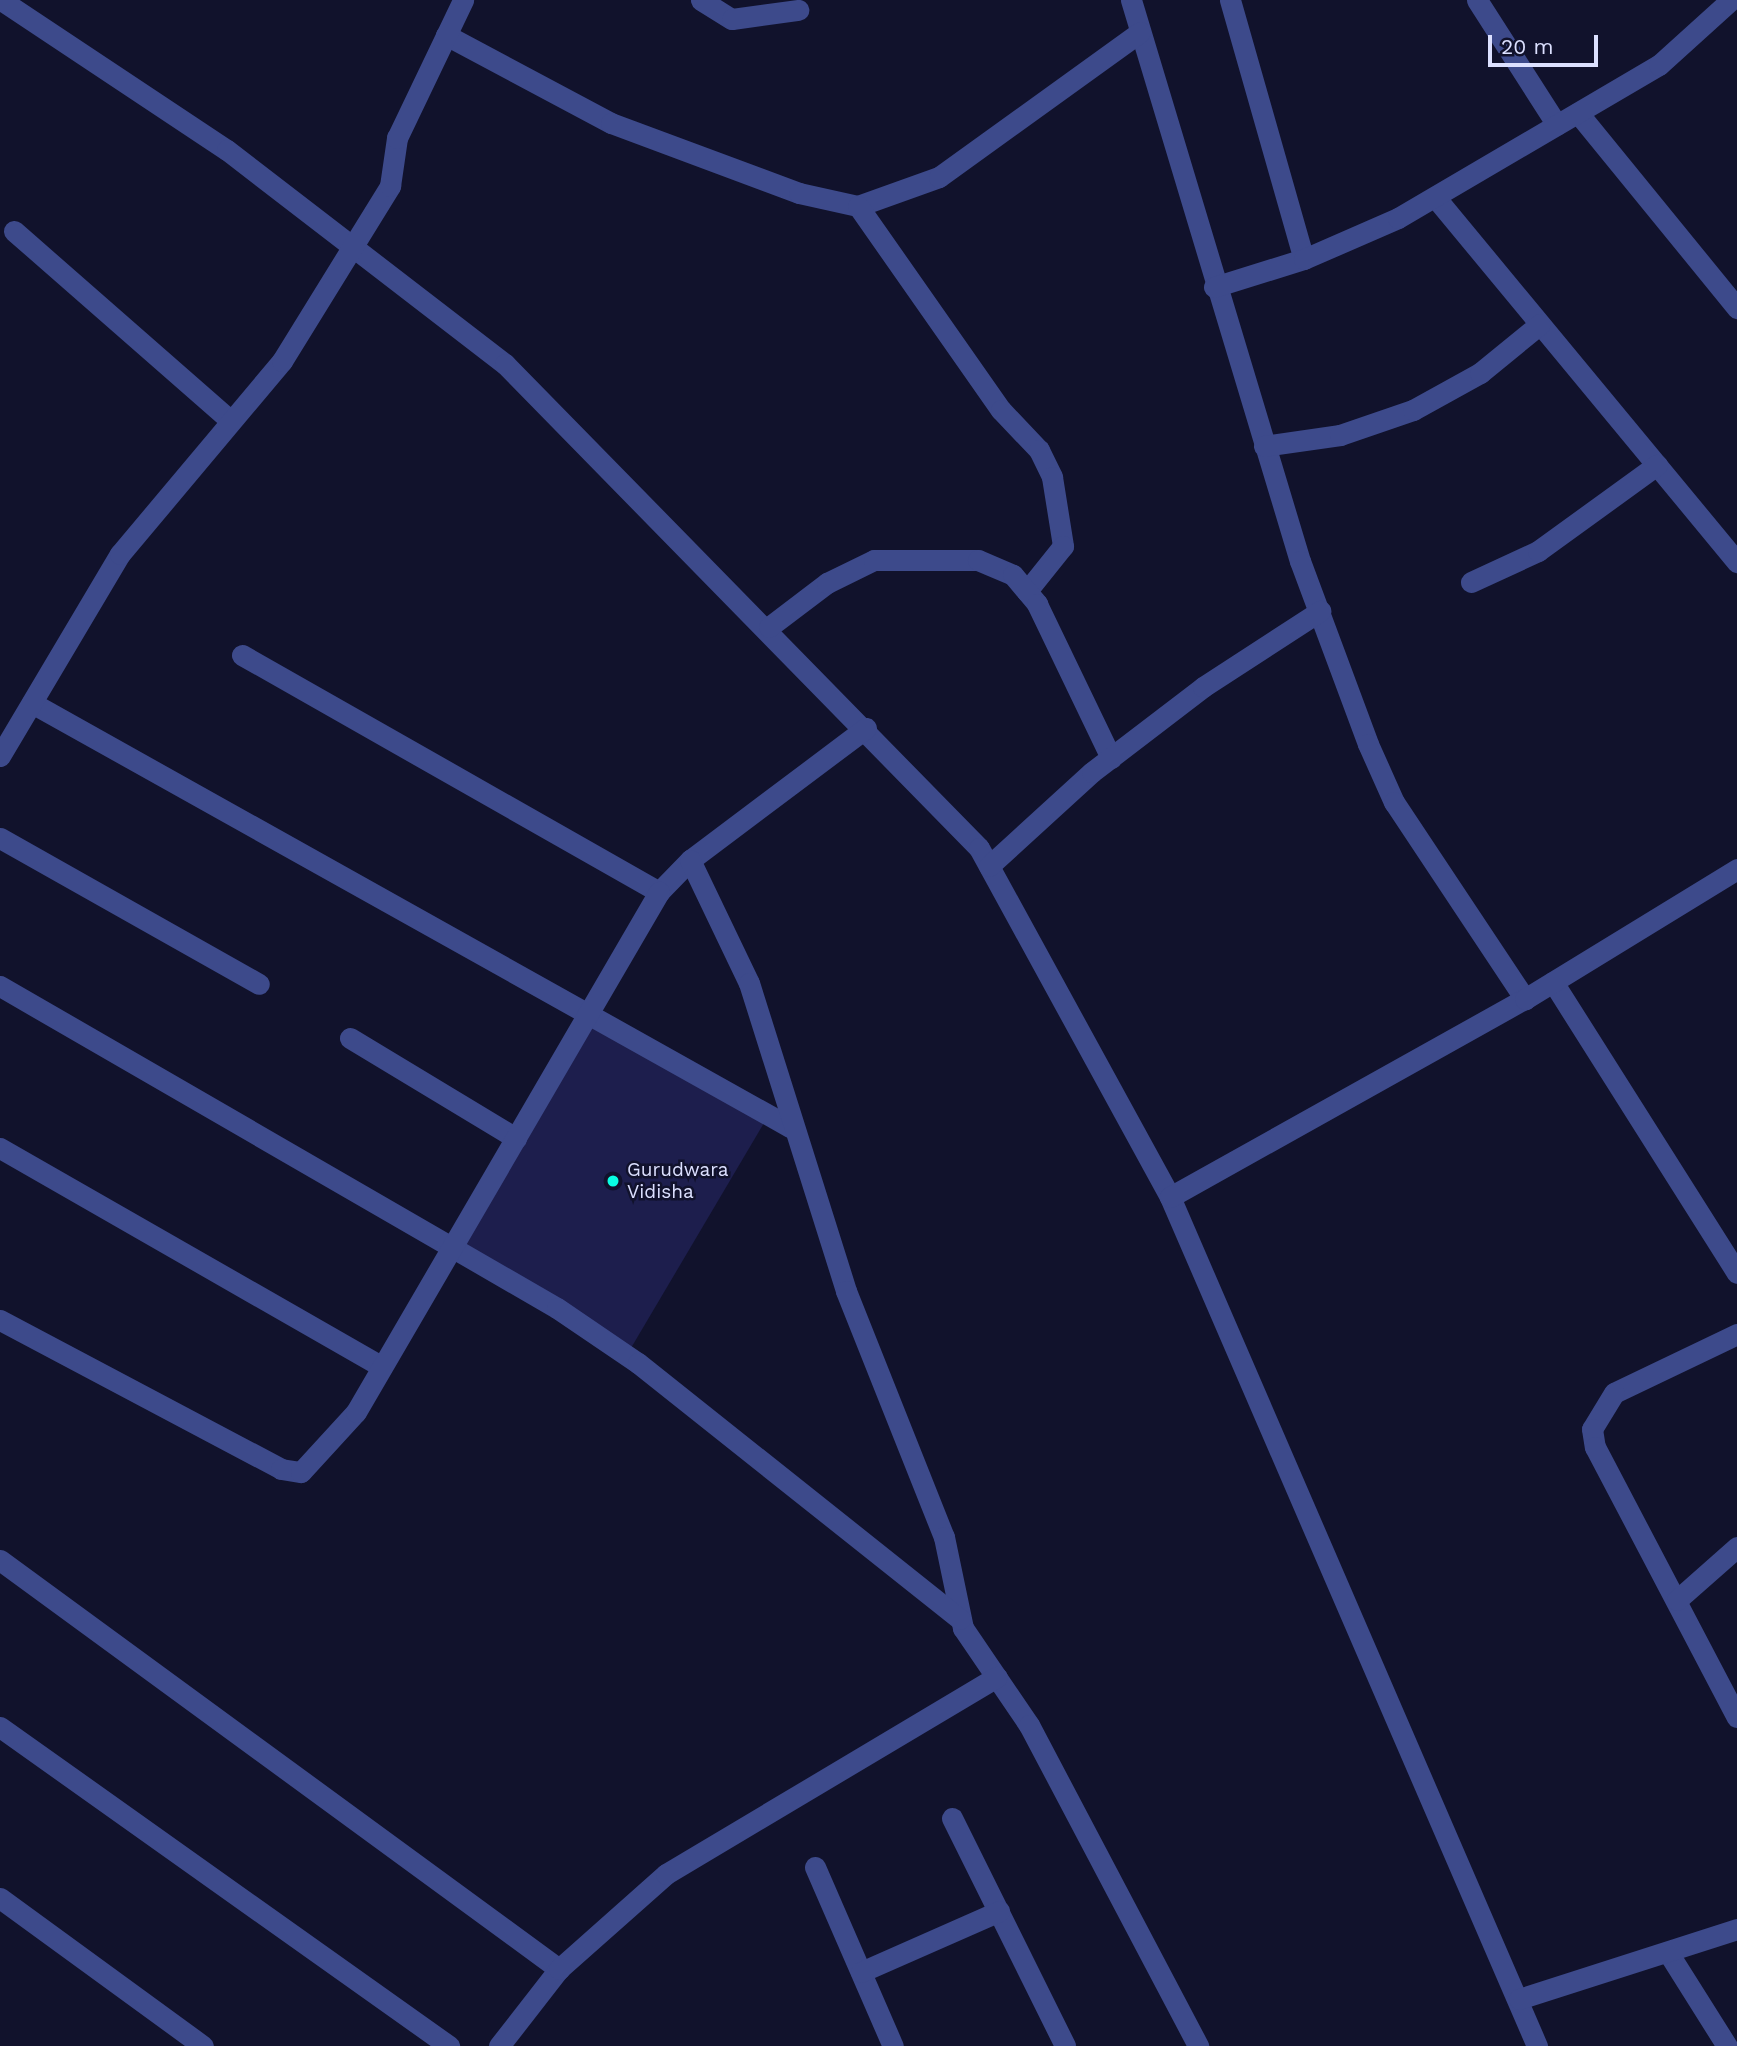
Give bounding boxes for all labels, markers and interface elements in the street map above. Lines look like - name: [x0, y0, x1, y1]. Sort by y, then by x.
- scale bar: [1492, 21, 1602, 65]
- text: 20 m: [1501, 34, 1553, 59]
- place label: Gurudwara Vidisha: [627, 1159, 729, 1203]
- marker: Gurudwara Vidisha: [605, 1173, 621, 1189]

